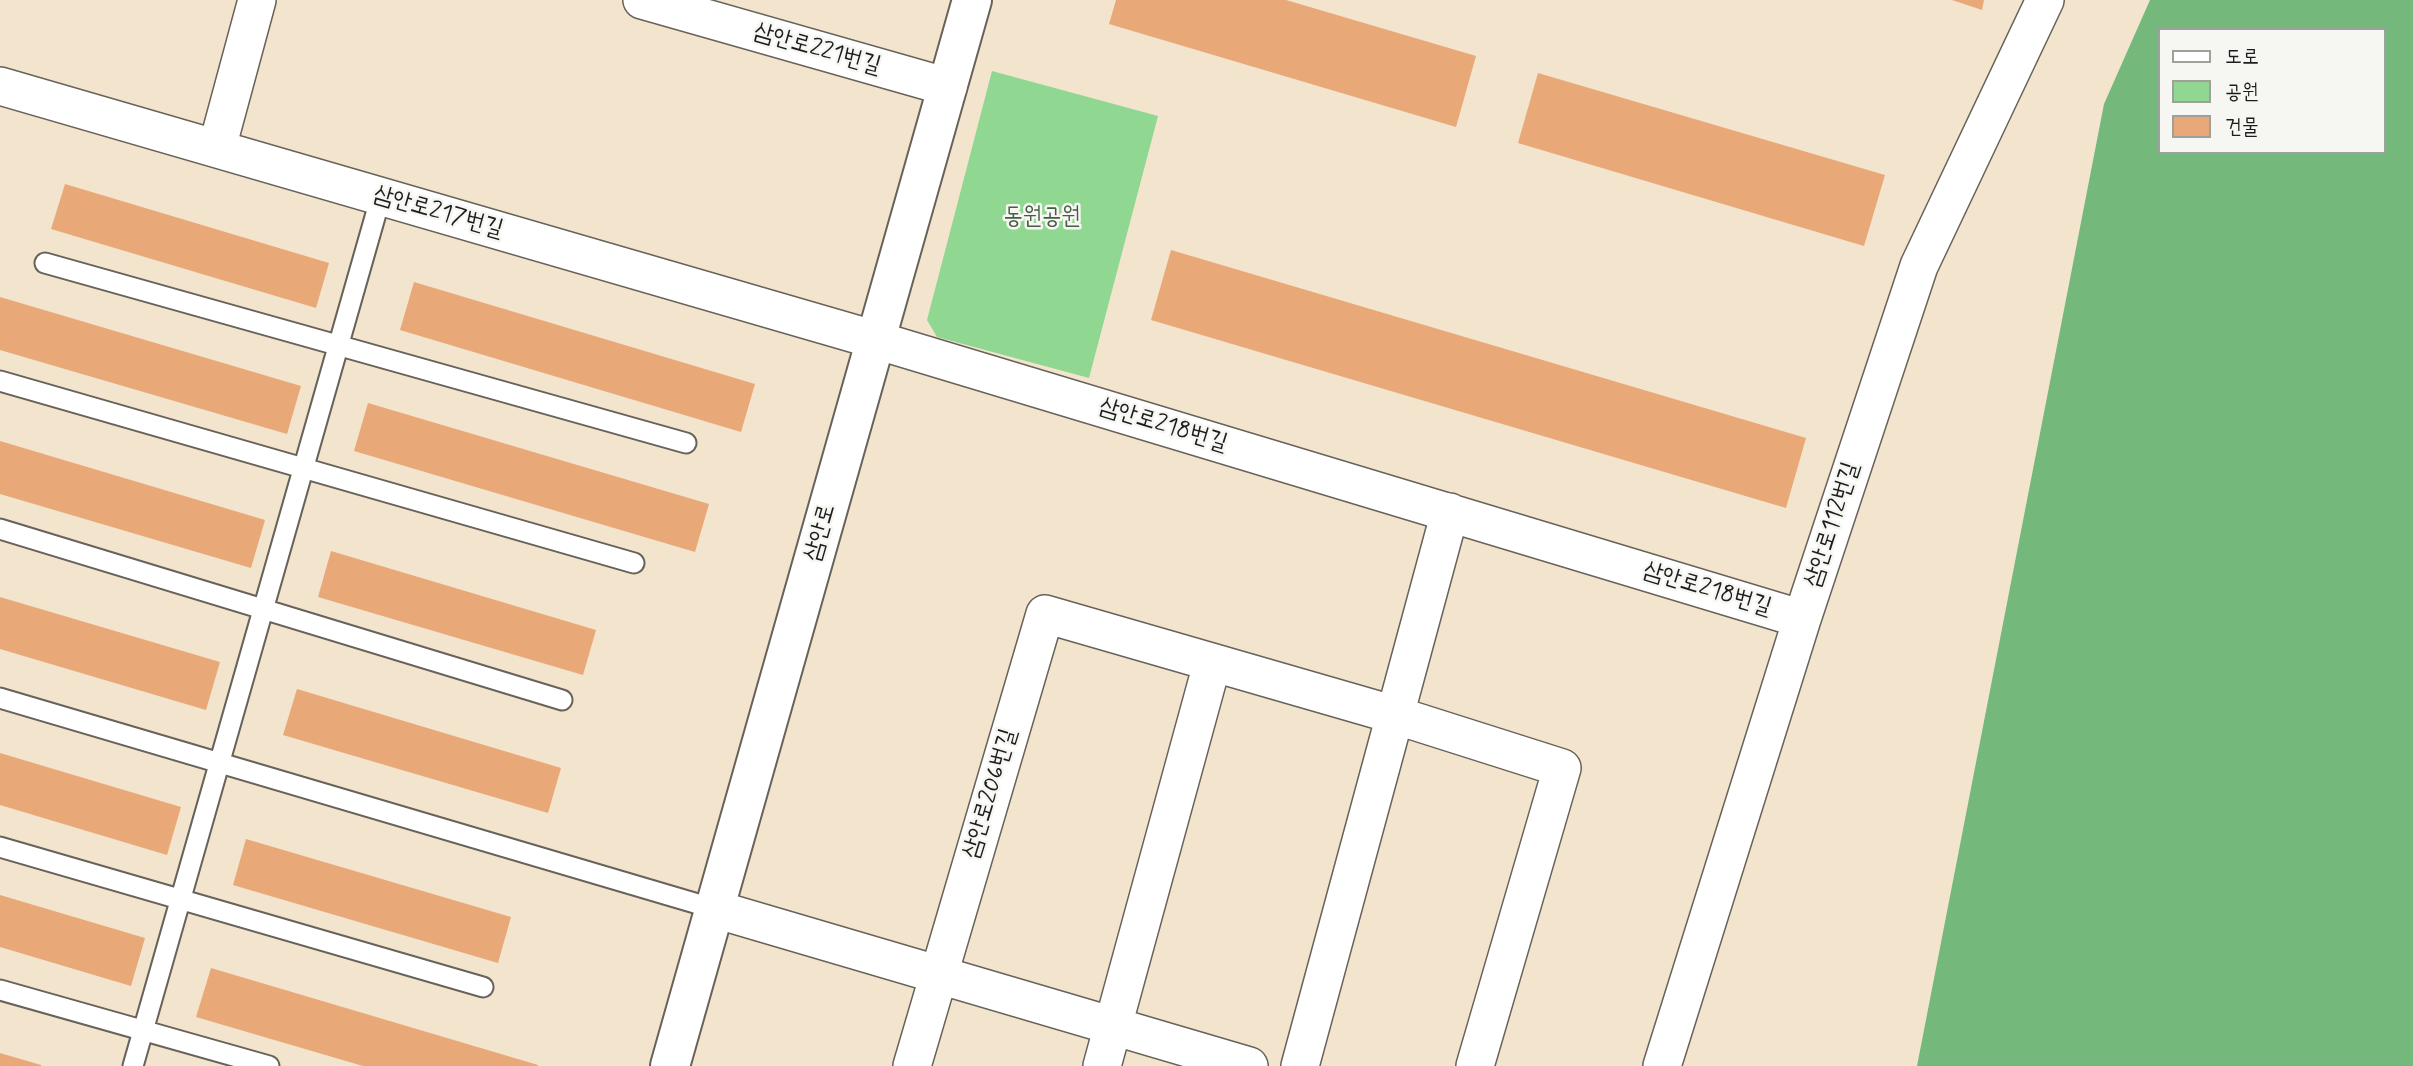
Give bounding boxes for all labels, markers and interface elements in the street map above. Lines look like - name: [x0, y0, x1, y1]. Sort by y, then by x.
- street label: 삼안로221번길: [750, 18, 884, 82]
- legend: [2158, 28, 2385, 154]
- text: 도로: [2225, 43, 2259, 71]
- text: 공원: [2225, 78, 2259, 106]
- text: 건물: [2225, 113, 2259, 141]
- street label: 삼안로217번길: [370, 181, 506, 245]
- park label: 동원공원: [1003, 204, 1081, 232]
- street label: 삼안로218번길: [1095, 393, 1231, 459]
- street label: 삼안로112번길: [1799, 459, 1867, 591]
- street label: 삼안로: [799, 501, 843, 565]
- street label: 삼안로218번길: [1639, 557, 1775, 623]
- street label: 삼안로206번길: [958, 726, 1024, 862]

